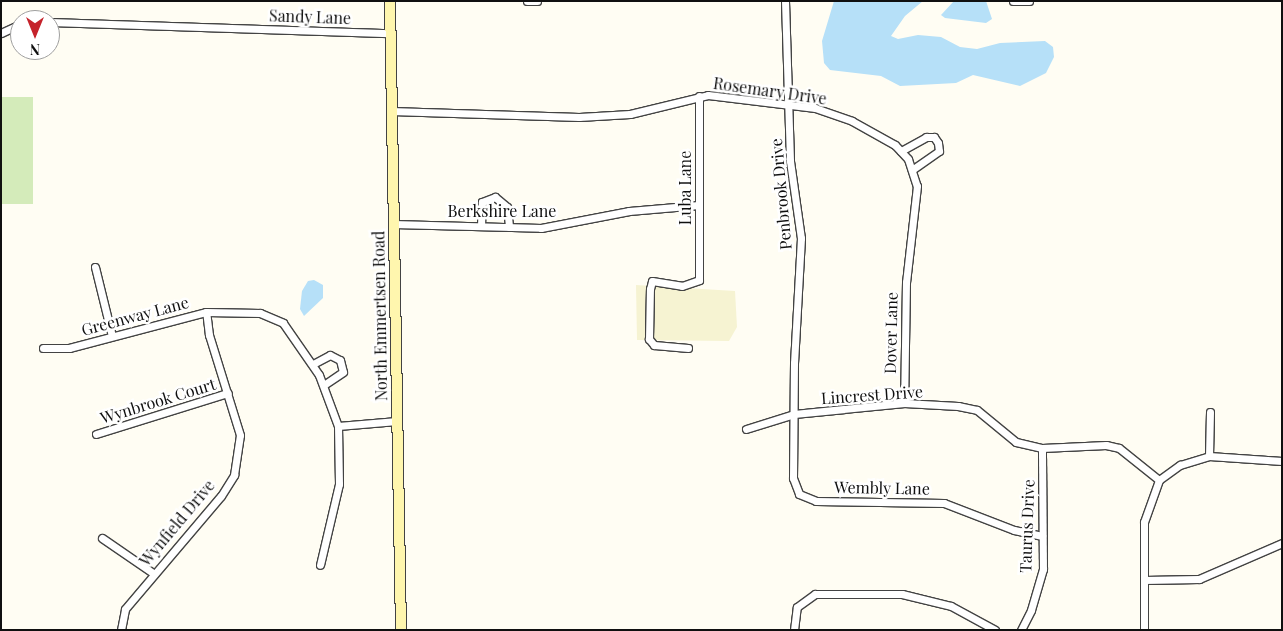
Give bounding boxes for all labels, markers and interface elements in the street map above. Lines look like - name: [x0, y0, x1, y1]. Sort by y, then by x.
- street label: Sandy Lane: [268, 6, 352, 28]
- north arrow: [10, 10, 60, 60]
- text: N: [30, 40, 40, 59]
- street label: Rosemary Drive: [712, 73, 828, 109]
- street label: Penbrook Drive: [767, 137, 795, 251]
- street label: Luba Lane: [675, 151, 695, 225]
- street label: Berkshire Lane: [448, 201, 556, 221]
- street label: North Emmertsen Road: [369, 231, 391, 401]
- street label: Greenway Lane: [79, 292, 191, 340]
- street label: Dover Lane: [881, 292, 901, 374]
- street label: Wynbrook Court: [98, 374, 218, 428]
- street label: Lincrest Drive: [820, 382, 924, 408]
- street label: Wynfield Drive: [135, 476, 219, 570]
- street label: Wembly Lane: [834, 478, 930, 498]
- street label: Taurus Drive: [1016, 479, 1038, 573]

